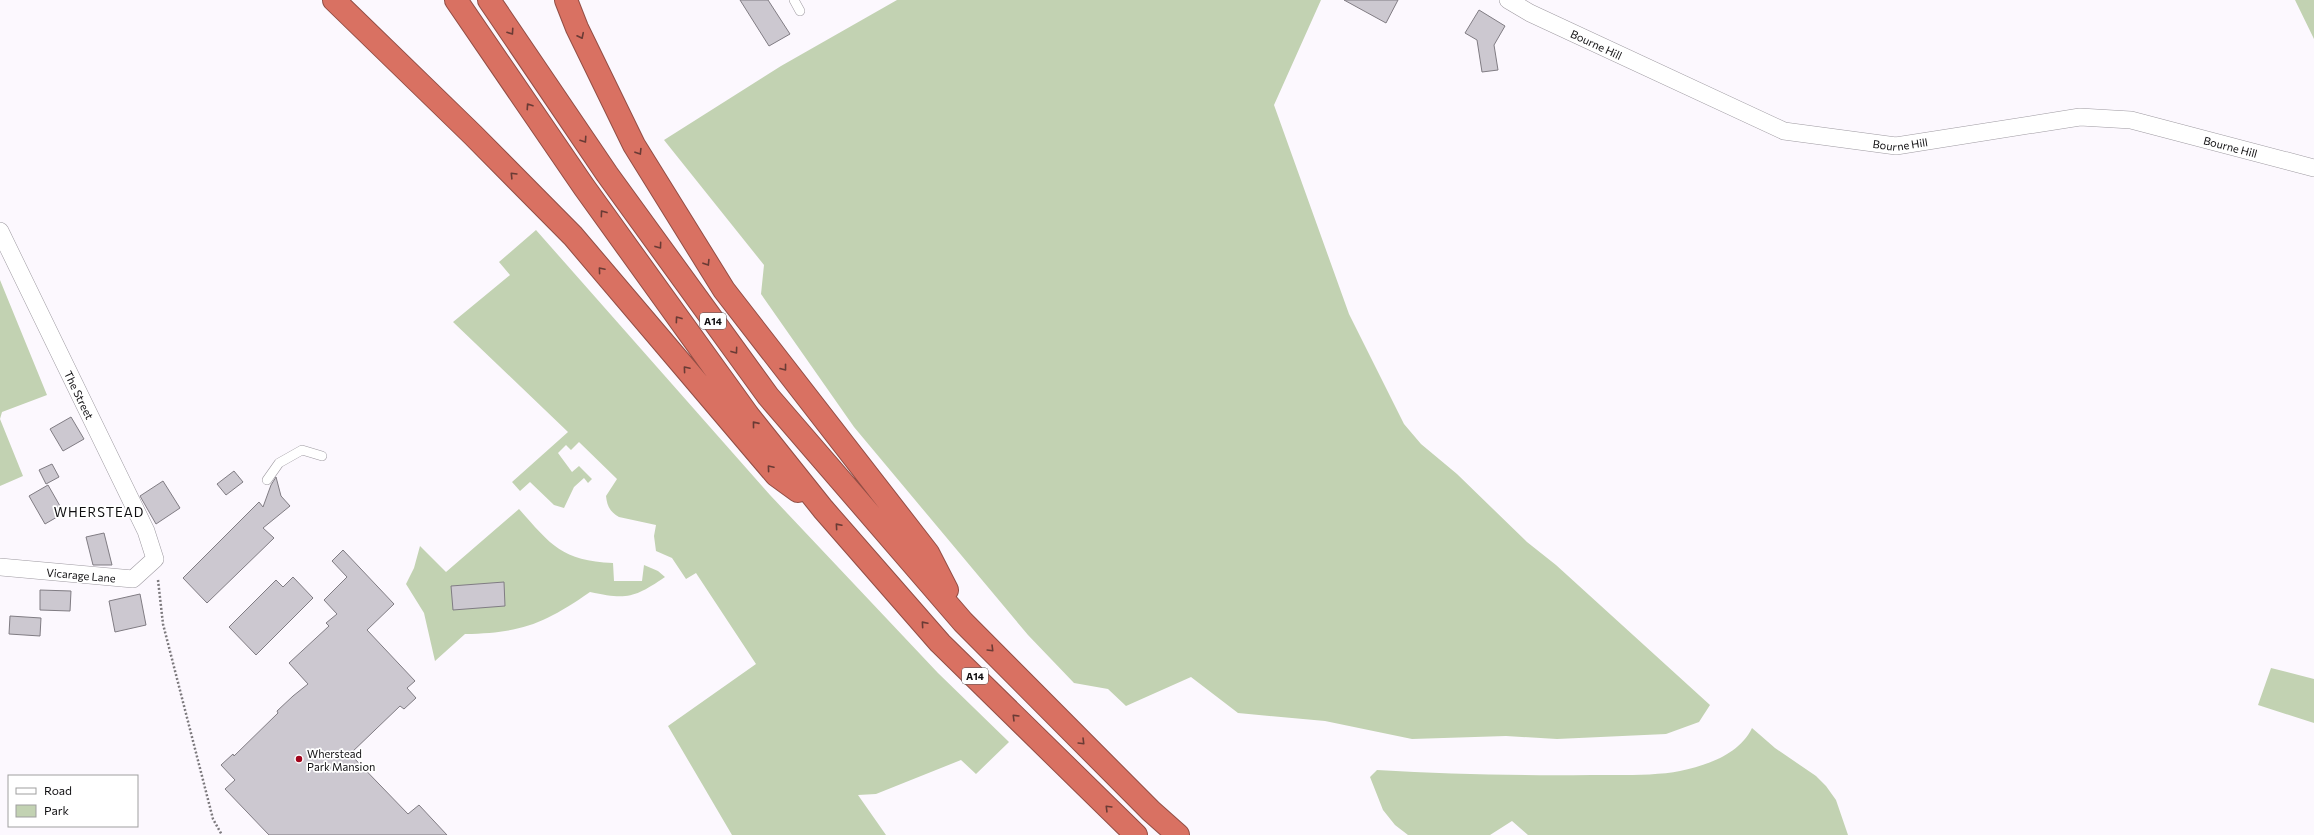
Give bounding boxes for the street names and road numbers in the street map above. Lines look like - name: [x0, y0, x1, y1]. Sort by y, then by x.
- street label: Bourne Hill: [1569, 26, 1624, 61]
- street label: Bourne Hill: [2202, 133, 2259, 159]
- street label: Bourne Hill: [1872, 135, 1929, 153]
- road number: A14: [700, 313, 726, 329]
- street label: The Street: [62, 368, 97, 422]
- street label: Vicarage Lane: [46, 565, 116, 585]
- road number: A14: [962, 668, 988, 684]

